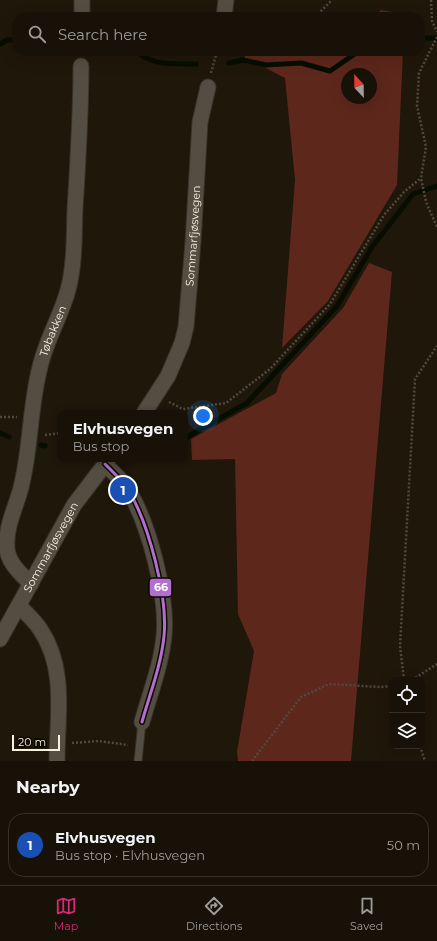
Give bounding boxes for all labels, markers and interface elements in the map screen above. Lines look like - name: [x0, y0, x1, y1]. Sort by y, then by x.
- search box: [12, 12, 425, 56]
- icon: search: [26, 23, 48, 45]
- text: Search here: [58, 25, 147, 44]
- north arrow: [341, 68, 377, 104]
- street label: Sommarfjøsvegen: [182, 185, 203, 287]
- street label: Tøbakken: [36, 304, 69, 358]
- your location: [193, 406, 213, 426]
- popup: [58, 410, 188, 462]
- text: Elvhusvegen: [73, 419, 173, 438]
- text: Bus stop: [73, 438, 129, 454]
- pin: 1: [110, 475, 136, 505]
- street label: Sommarfjøsvegen: [20, 500, 81, 595]
- line badge: 66: [149, 578, 172, 597]
- text: 66: [154, 580, 168, 594]
- map controls: [389, 677, 425, 749]
- button: locate: [389, 677, 425, 713]
- button: layers: [389, 713, 425, 749]
- scale bar: [12, 733, 60, 752]
- text: 20 m: [18, 735, 46, 749]
- text: Nearby: [16, 777, 80, 797]
- text: Elvhusvegen: [55, 828, 156, 847]
- text: 1: [27, 837, 33, 853]
- text: 50 m: [387, 837, 420, 853]
- text: Bus stop · Elvhusvegen: [55, 847, 205, 863]
- tab: Map: [54, 895, 78, 933]
- tab: Directions: [186, 895, 242, 933]
- tab: Saved: [350, 895, 383, 933]

